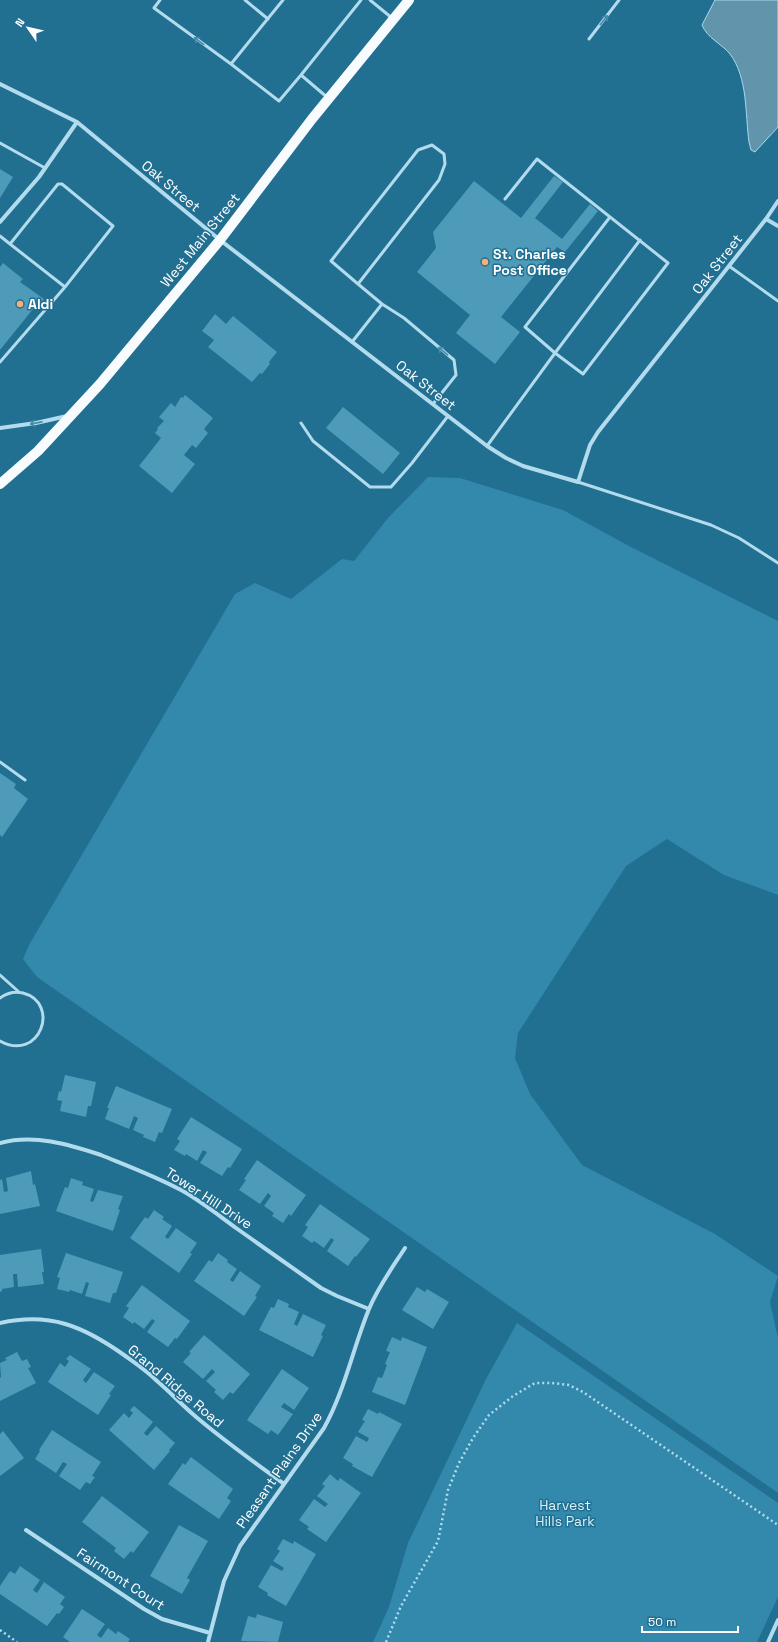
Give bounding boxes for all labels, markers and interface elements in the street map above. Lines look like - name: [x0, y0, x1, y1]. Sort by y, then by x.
- north arrow: [8, 8, 48, 48]
- one-way arrow: [600, 14, 608, 25]
- text: N: [12, 15, 28, 29]
- one-way arrow: [194, 37, 205, 45]
- street label: Oak Street: [138, 156, 204, 216]
- street label: West Main Street: [156, 189, 244, 291]
- street label: Oak Street: [688, 230, 746, 298]
- place label: St. Charles Post Office: [493, 245, 567, 279]
- marker: St. Charles Post Office: [480, 257, 490, 267]
- place label: Aldi: [28, 295, 53, 313]
- marker: Aldi: [15, 299, 25, 309]
- one-way arrow: [438, 346, 448, 355]
- street label: Oak Street: [392, 356, 460, 414]
- one-way arrow: [30, 419, 43, 427]
- street label: Tower Hill Drive: [162, 1163, 256, 1233]
- street label: Grand Ridge Road: [124, 1341, 228, 1431]
- street label: Pleasant Plains Drive: [232, 1408, 326, 1532]
- park label: Harvest Hills Park: [535, 1496, 595, 1530]
- street label: Fairmont Court: [74, 1544, 168, 1614]
- scale bar: [642, 1608, 738, 1634]
- text: 50 m: [648, 1614, 676, 1630]

